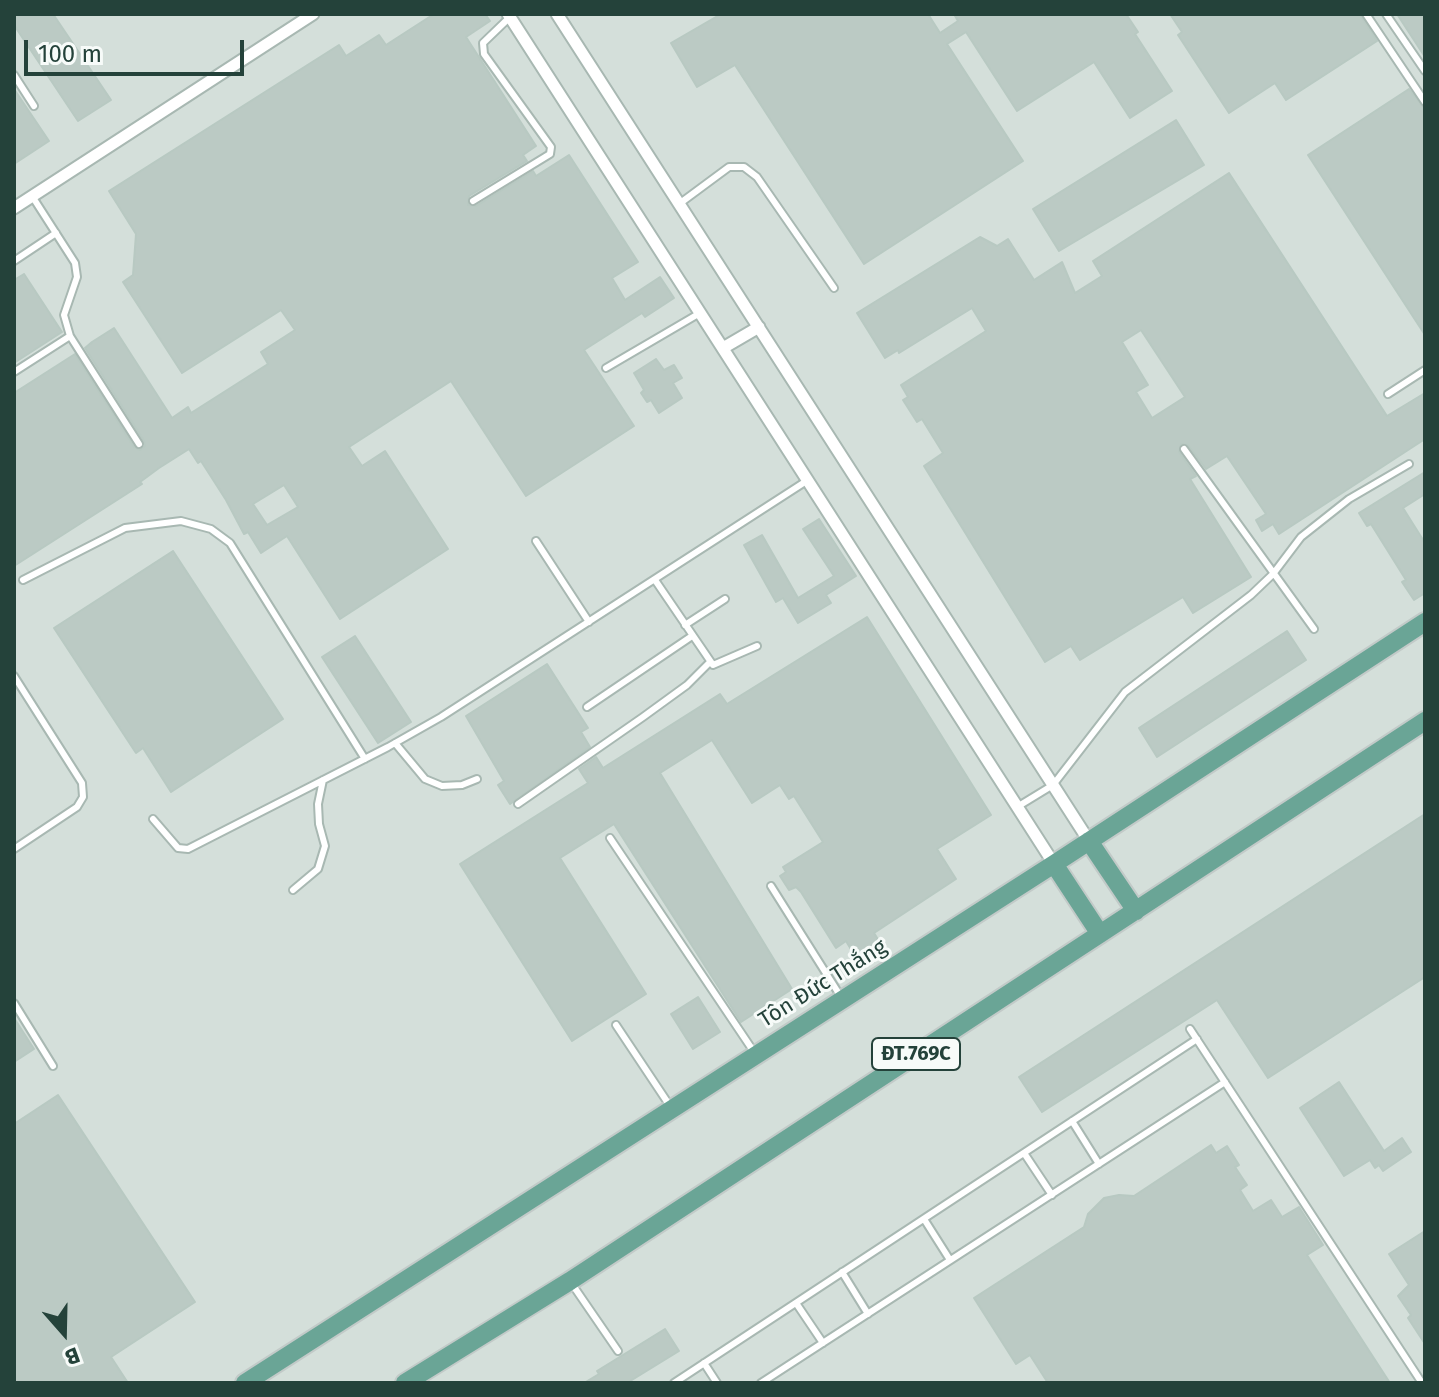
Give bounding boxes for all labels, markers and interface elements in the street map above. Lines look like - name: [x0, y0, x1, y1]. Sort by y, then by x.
- scale bar: [28, 24, 248, 74]
- text: 100 m: [38, 40, 102, 68]
- street label: Tôn Đức Thắng: [754, 934, 892, 1034]
- road number: ĐT.769C: [872, 1038, 960, 1070]
- north arrow: [24, 1293, 104, 1373]
- text: B: [61, 1341, 83, 1371]

